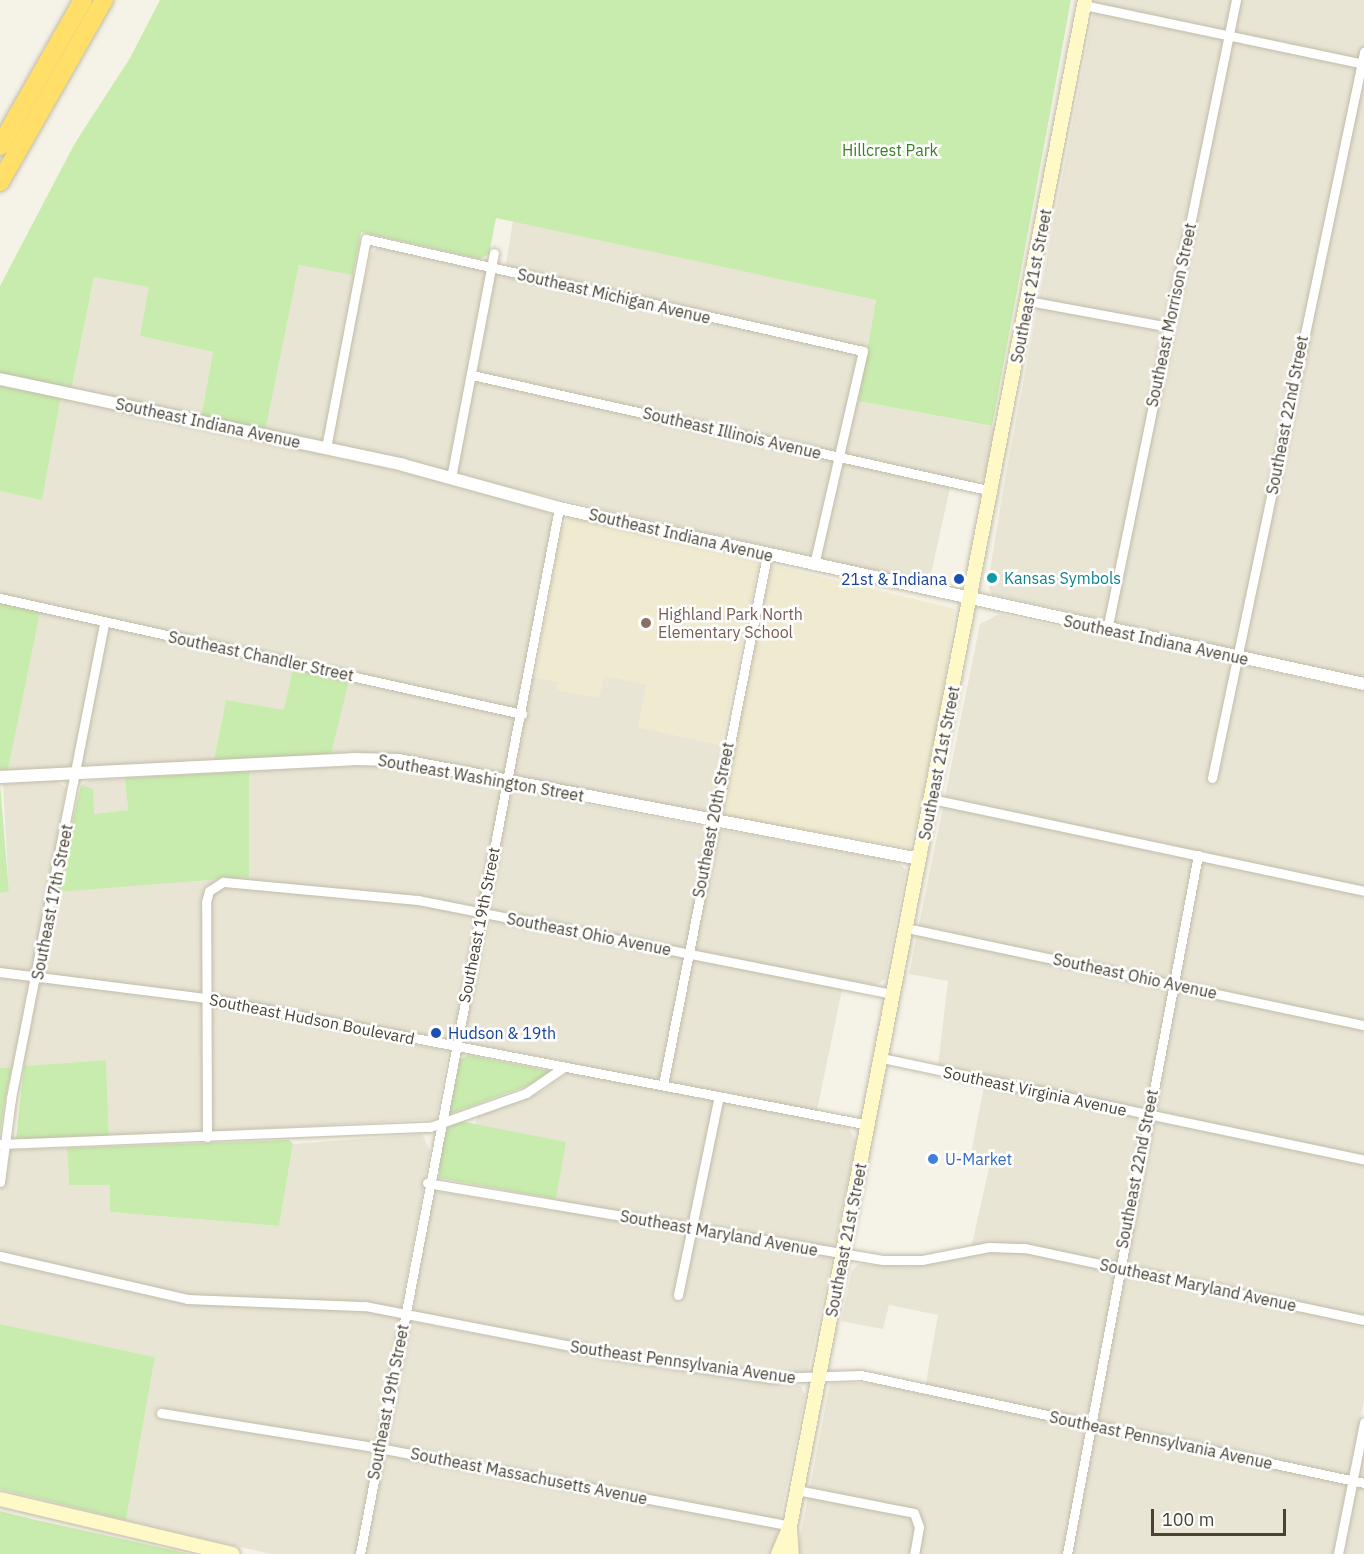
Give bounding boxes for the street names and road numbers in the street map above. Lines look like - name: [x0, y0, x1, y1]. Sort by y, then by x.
- street label: Southeast 21st Street: [1007, 207, 1055, 365]
- street label: Southeast Morrison Street: [1142, 221, 1200, 409]
- street label: Southeast Michigan Avenue: [515, 264, 713, 328]
- street label: Southeast 22nd Street: [1262, 334, 1312, 496]
- street label: Southeast Indiana Avenue: [114, 394, 302, 452]
- street label: Southeast Illinois Avenue: [641, 403, 823, 463]
- street label: Southeast Indiana Avenue: [587, 504, 775, 566]
- street label: Southeast Indiana Avenue: [1062, 611, 1250, 669]
- street label: Southeast Chandler Street: [167, 627, 355, 685]
- street label: Southeast 21st Street: [915, 684, 963, 842]
- street label: Southeast 20th Street: [689, 741, 737, 899]
- street label: Southeast Washington Street: [377, 750, 585, 806]
- street label: Southeast 17th Street: [28, 823, 76, 981]
- street label: Southeast 19th Street: [455, 846, 503, 1004]
- street label: Southeast Ohio Avenue: [505, 909, 673, 959]
- street label: Southeast Ohio Avenue: [1051, 949, 1219, 1003]
- street label: Southeast Hudson Boulevard: [208, 990, 416, 1048]
- street label: Southeast Virginia Avenue: [942, 1062, 1128, 1120]
- street label: Southeast 22nd Street: [1112, 1088, 1162, 1250]
- street label: Southeast 21st Street: [822, 1161, 870, 1319]
- street label: Southeast Maryland Avenue: [619, 1206, 819, 1260]
- street label: Southeast Maryland Avenue: [1098, 1255, 1298, 1315]
- street label: Southeast 19th Street: [364, 1323, 412, 1481]
- street label: Southeast Pennsylvania Avenue: [569, 1337, 797, 1387]
- street label: Southeast Pennsylvania Avenue: [1048, 1407, 1274, 1473]
- street label: Southeast Massachusetts Avenue: [409, 1444, 649, 1508]

